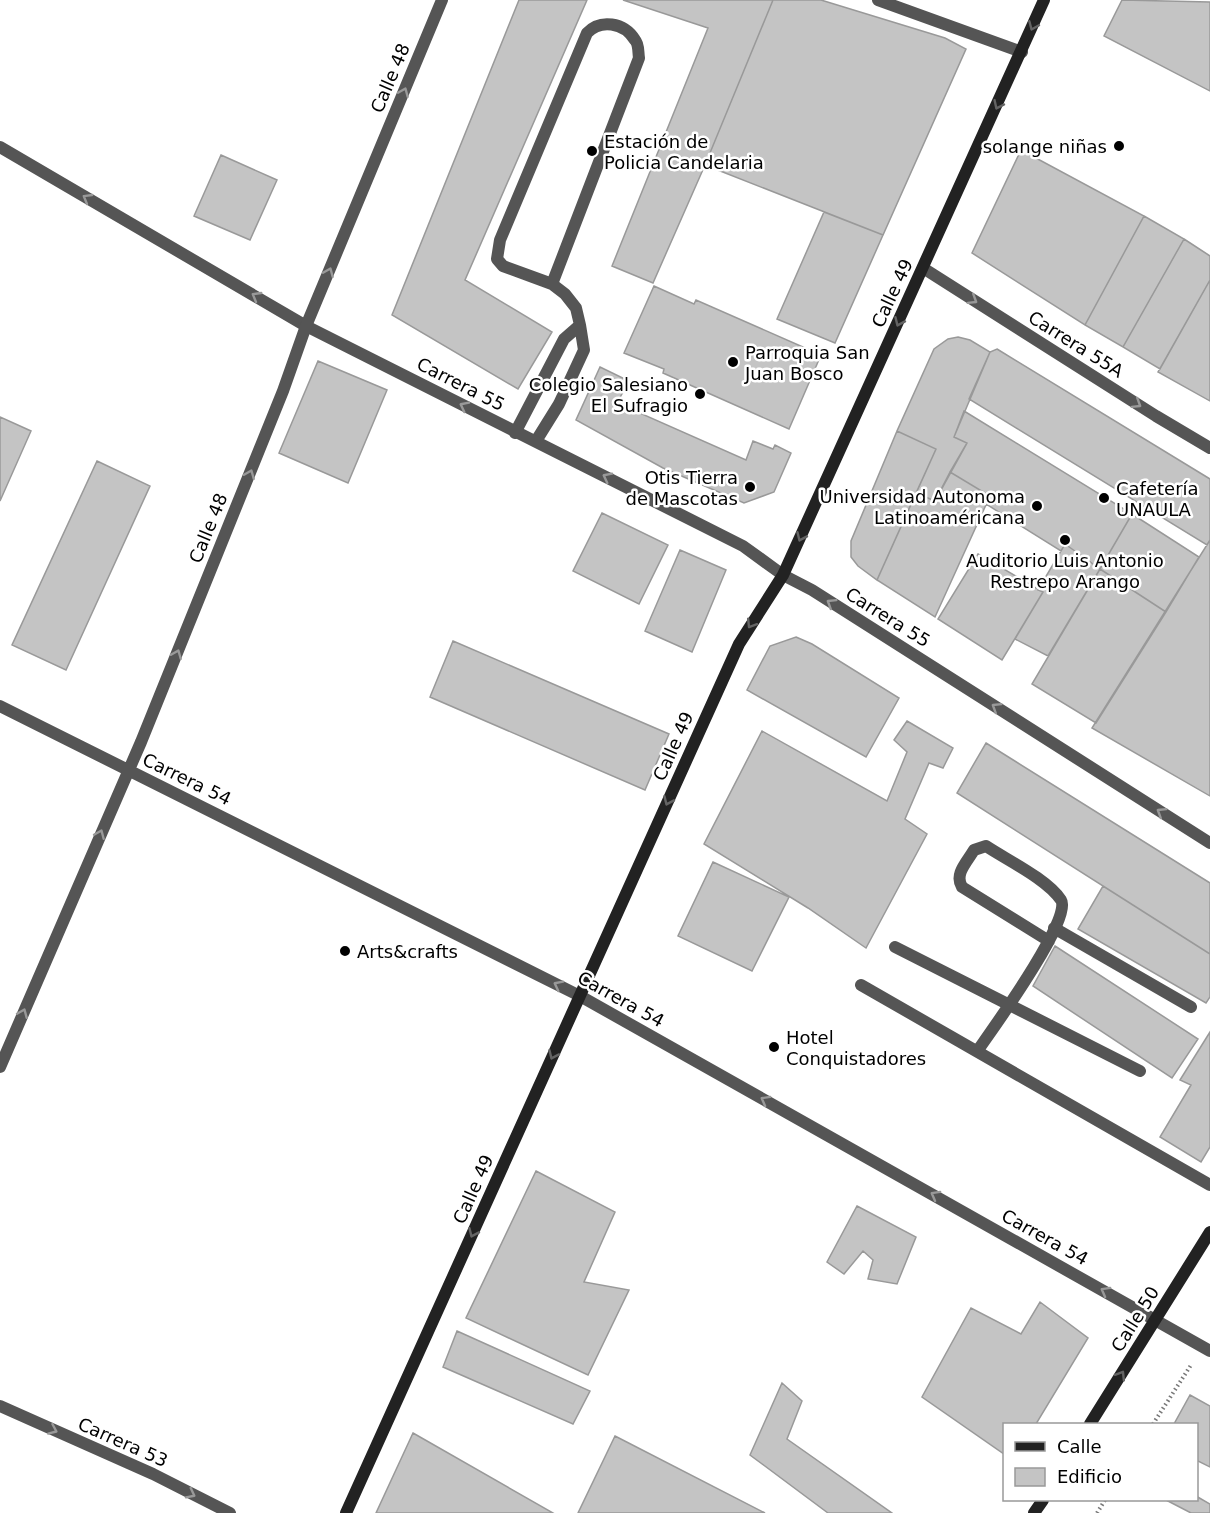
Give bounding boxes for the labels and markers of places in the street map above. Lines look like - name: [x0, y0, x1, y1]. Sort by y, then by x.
- place label: Estación de Policia Candelaria: [604, 131, 764, 173]
- place label: solange niñas: [983, 136, 1107, 157]
- marker: solange niñas: [1112, 139, 1126, 153]
- marker: Estación de Policia Candelaria: [585, 144, 599, 158]
- place label: Parroquia San Juan Bosco: [744, 342, 870, 384]
- marker: Parroquia San Juan Bosco: [726, 355, 740, 369]
- place label: Colegio Salesiano El Sufragio: [529, 374, 688, 416]
- marker: Colegio Salesiano El Sufragio: [693, 387, 707, 401]
- place label: Otis Tierra de Mascotas: [625, 467, 738, 509]
- place label: Cafetería UNAULA: [1116, 478, 1199, 520]
- marker: Otis Tierra de Mascotas: [743, 480, 757, 494]
- place label: Universidad Autonoma Latinoaméricana: [820, 486, 1025, 528]
- marker: Cafetería UNAULA: [1097, 491, 1111, 505]
- marker: Universidad Autonoma Latinoaméricana: [1030, 499, 1044, 513]
- marker: Auditorio Luis Antonio Restrepo Arango: [1058, 533, 1072, 547]
- place label: Auditorio Luis Antonio Restrepo Arango: [966, 550, 1164, 592]
- place label: Arts&crafts: [357, 941, 458, 962]
- marker: Arts&crafts: [338, 944, 352, 958]
- place label: Hotel Conquistadores: [786, 1027, 926, 1069]
- marker: Hotel Conquistadores: [767, 1040, 781, 1054]

